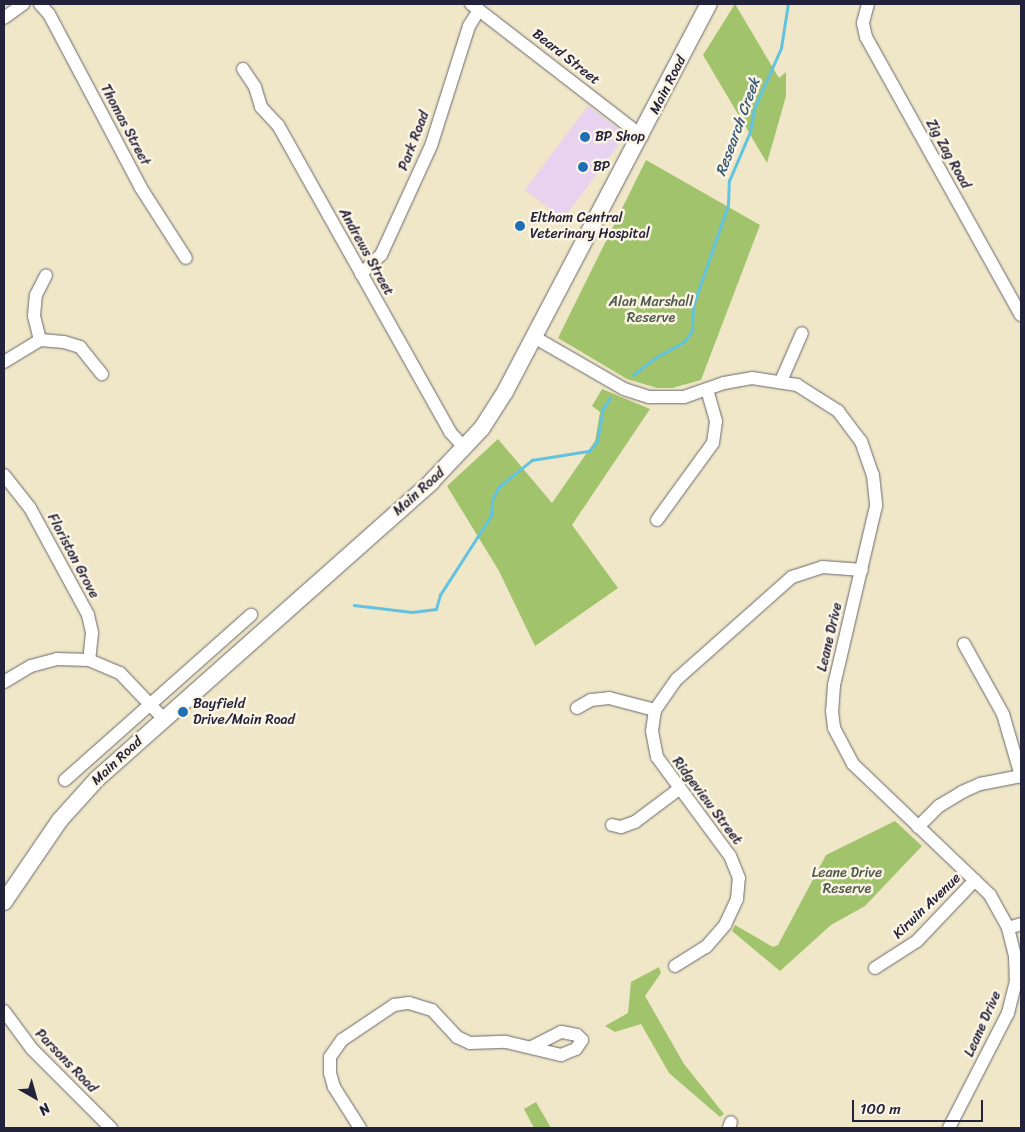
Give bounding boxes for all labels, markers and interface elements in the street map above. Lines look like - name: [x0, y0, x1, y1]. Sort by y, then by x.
- street label: Beard Street: [529, 26, 603, 88]
- street label: Main Road: [646, 53, 690, 117]
- water label: Research Creek: [712, 75, 764, 179]
- street label: Thomas Street: [96, 81, 154, 169]
- street label: Park Road: [395, 109, 433, 173]
- street label: Zig Zag Road: [922, 116, 974, 192]
- place label: BP Shop: [595, 129, 646, 145]
- marker: BP Shop: [579, 131, 591, 143]
- place label: BP: [593, 159, 610, 175]
- marker: BP: [577, 161, 589, 173]
- street label: Andrews Street: [335, 205, 397, 299]
- place label: Eltham Central Veterinary Hospital: [530, 210, 650, 242]
- marker: Eltham Central Veterinary Hospital: [514, 220, 526, 232]
- park label: Alan Marshall Reserve: [609, 294, 693, 326]
- street label: Main Road: [390, 465, 448, 519]
- street label: Floriston Grove: [44, 511, 102, 601]
- street label: Leane Drive: [814, 601, 846, 673]
- place label: Bayfield Drive/Main Road: [193, 696, 295, 729]
- marker: Bayfield Drive/Main Road: [177, 706, 189, 718]
- street label: Main Road: [88, 733, 146, 789]
- street label: Ridgeview Street: [669, 754, 745, 848]
- park label: Leane Drive Reserve: [812, 865, 882, 898]
- street label: Kirwin Avenue: [890, 870, 964, 942]
- street label: Leane Drive: [961, 988, 1005, 1060]
- street label: Parsons Road: [31, 1025, 101, 1097]
- north arrow: [10, 1072, 60, 1122]
- scale bar: [855, 1090, 986, 1122]
- text: N: [33, 1096, 56, 1122]
- text: 100 m: [860, 1096, 901, 1122]

